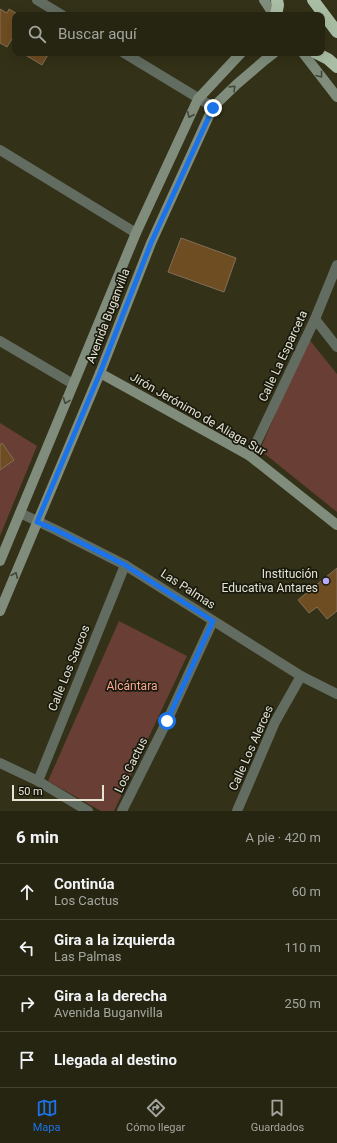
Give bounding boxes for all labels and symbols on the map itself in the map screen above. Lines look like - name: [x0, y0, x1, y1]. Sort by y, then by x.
- one-way arrow: [315, 71, 322, 78]
- one-way arrow: [228, 85, 236, 93]
- route end: [204, 99, 222, 117]
- one-way arrow: [187, 111, 195, 118]
- street label: Avenida Buganvilla: [83, 267, 133, 365]
- street label: Calle La Esparceta: [256, 308, 310, 404]
- street label: Jirón Jerónimo de Aliaga Sur: [128, 369, 268, 459]
- one-way arrow: [63, 397, 71, 405]
- street label: Las Palmas: [158, 566, 218, 612]
- place label: Institución Educativa Antares: [222, 567, 318, 595]
- one-way arrow: [10, 572, 18, 580]
- marker: Institución Educativa Antares: [321, 576, 331, 586]
- street label: Calle Los Saucos: [45, 623, 93, 713]
- park label: Alcántara: [107, 679, 158, 693]
- street label: Calle Los Alerces: [226, 703, 276, 793]
- route start: [158, 712, 176, 730]
- street label: Los Cactus: [112, 735, 150, 795]
- scale bar: [12, 783, 104, 802]

